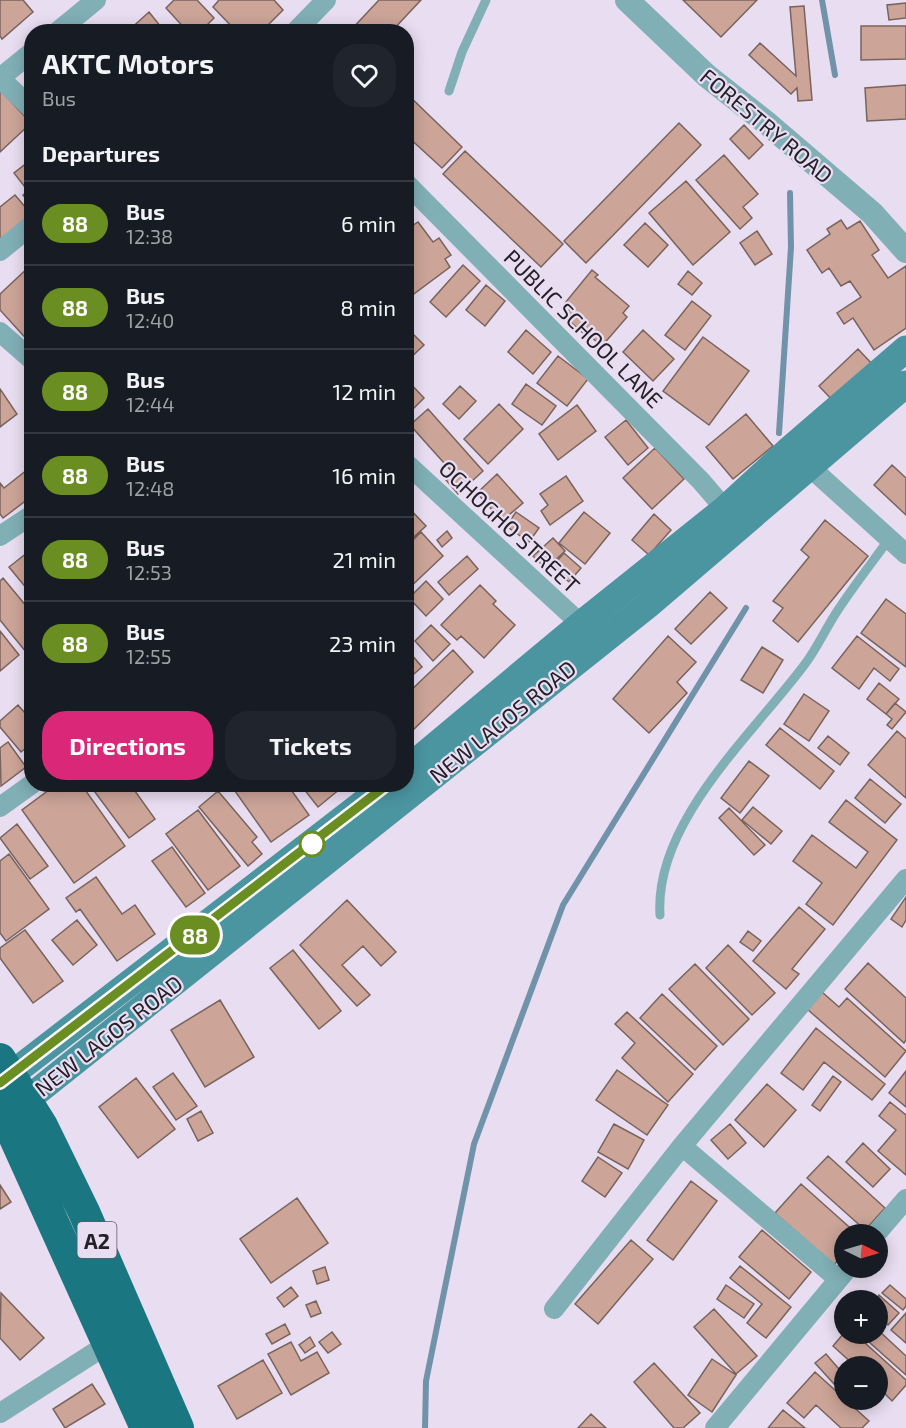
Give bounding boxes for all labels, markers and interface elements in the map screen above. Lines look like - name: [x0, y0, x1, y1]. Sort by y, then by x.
- button: heart: [333, 44, 396, 107]
- text: AKTC Motors: [42, 46, 214, 80]
- street label: FORESTRY ROAD: [696, 62, 838, 188]
- text: Bus: [42, 86, 76, 110]
- text: Departures: [42, 140, 160, 166]
- text: Bus: [126, 198, 165, 224]
- text: 6 min: [341, 210, 396, 236]
- text: 88: [62, 211, 88, 236]
- text: 12:38: [126, 224, 173, 248]
- street label: PUBLIC SCHOOL LANE: [499, 243, 669, 413]
- text: Bus: [126, 282, 165, 308]
- text: 8 min: [340, 294, 396, 320]
- text: 88: [62, 295, 88, 320]
- text: 12:40: [126, 308, 174, 332]
- text: Bus: [126, 366, 165, 392]
- text: 12 min: [332, 378, 396, 404]
- text: 88: [62, 379, 88, 404]
- text: 12:44: [126, 392, 175, 416]
- text: Bus: [126, 450, 165, 476]
- street label: OGHOGHO STREET: [435, 454, 586, 598]
- text: 16 min: [332, 462, 396, 488]
- text: 88: [62, 463, 88, 488]
- text: 12:48: [126, 476, 174, 500]
- text: Bus: [126, 534, 165, 560]
- text: 21 min: [332, 546, 396, 572]
- text: 88: [62, 547, 88, 572]
- text: 12:53: [126, 560, 172, 584]
- text: Bus: [126, 618, 165, 644]
- text: 23 min: [329, 630, 396, 656]
- text: 88: [62, 631, 88, 656]
- text: 12:55: [126, 644, 171, 668]
- street label: NEW LAGOS ROAD: [424, 654, 580, 788]
- button: Directions: [42, 711, 213, 780]
- button: Tickets: [225, 711, 396, 780]
- unlabelled marker: [299, 831, 325, 857]
- line badge: 88: [168, 916, 222, 954]
- text: 88: [182, 923, 208, 948]
- street label: NEW LAGOS ROAD: [29, 969, 187, 1101]
- road number: A2: [78, 1222, 116, 1258]
- north arrow: [834, 1224, 888, 1278]
- map controls: [834, 1224, 888, 1410]
- button: +: [834, 1290, 888, 1344]
- button: −: [834, 1356, 888, 1410]

